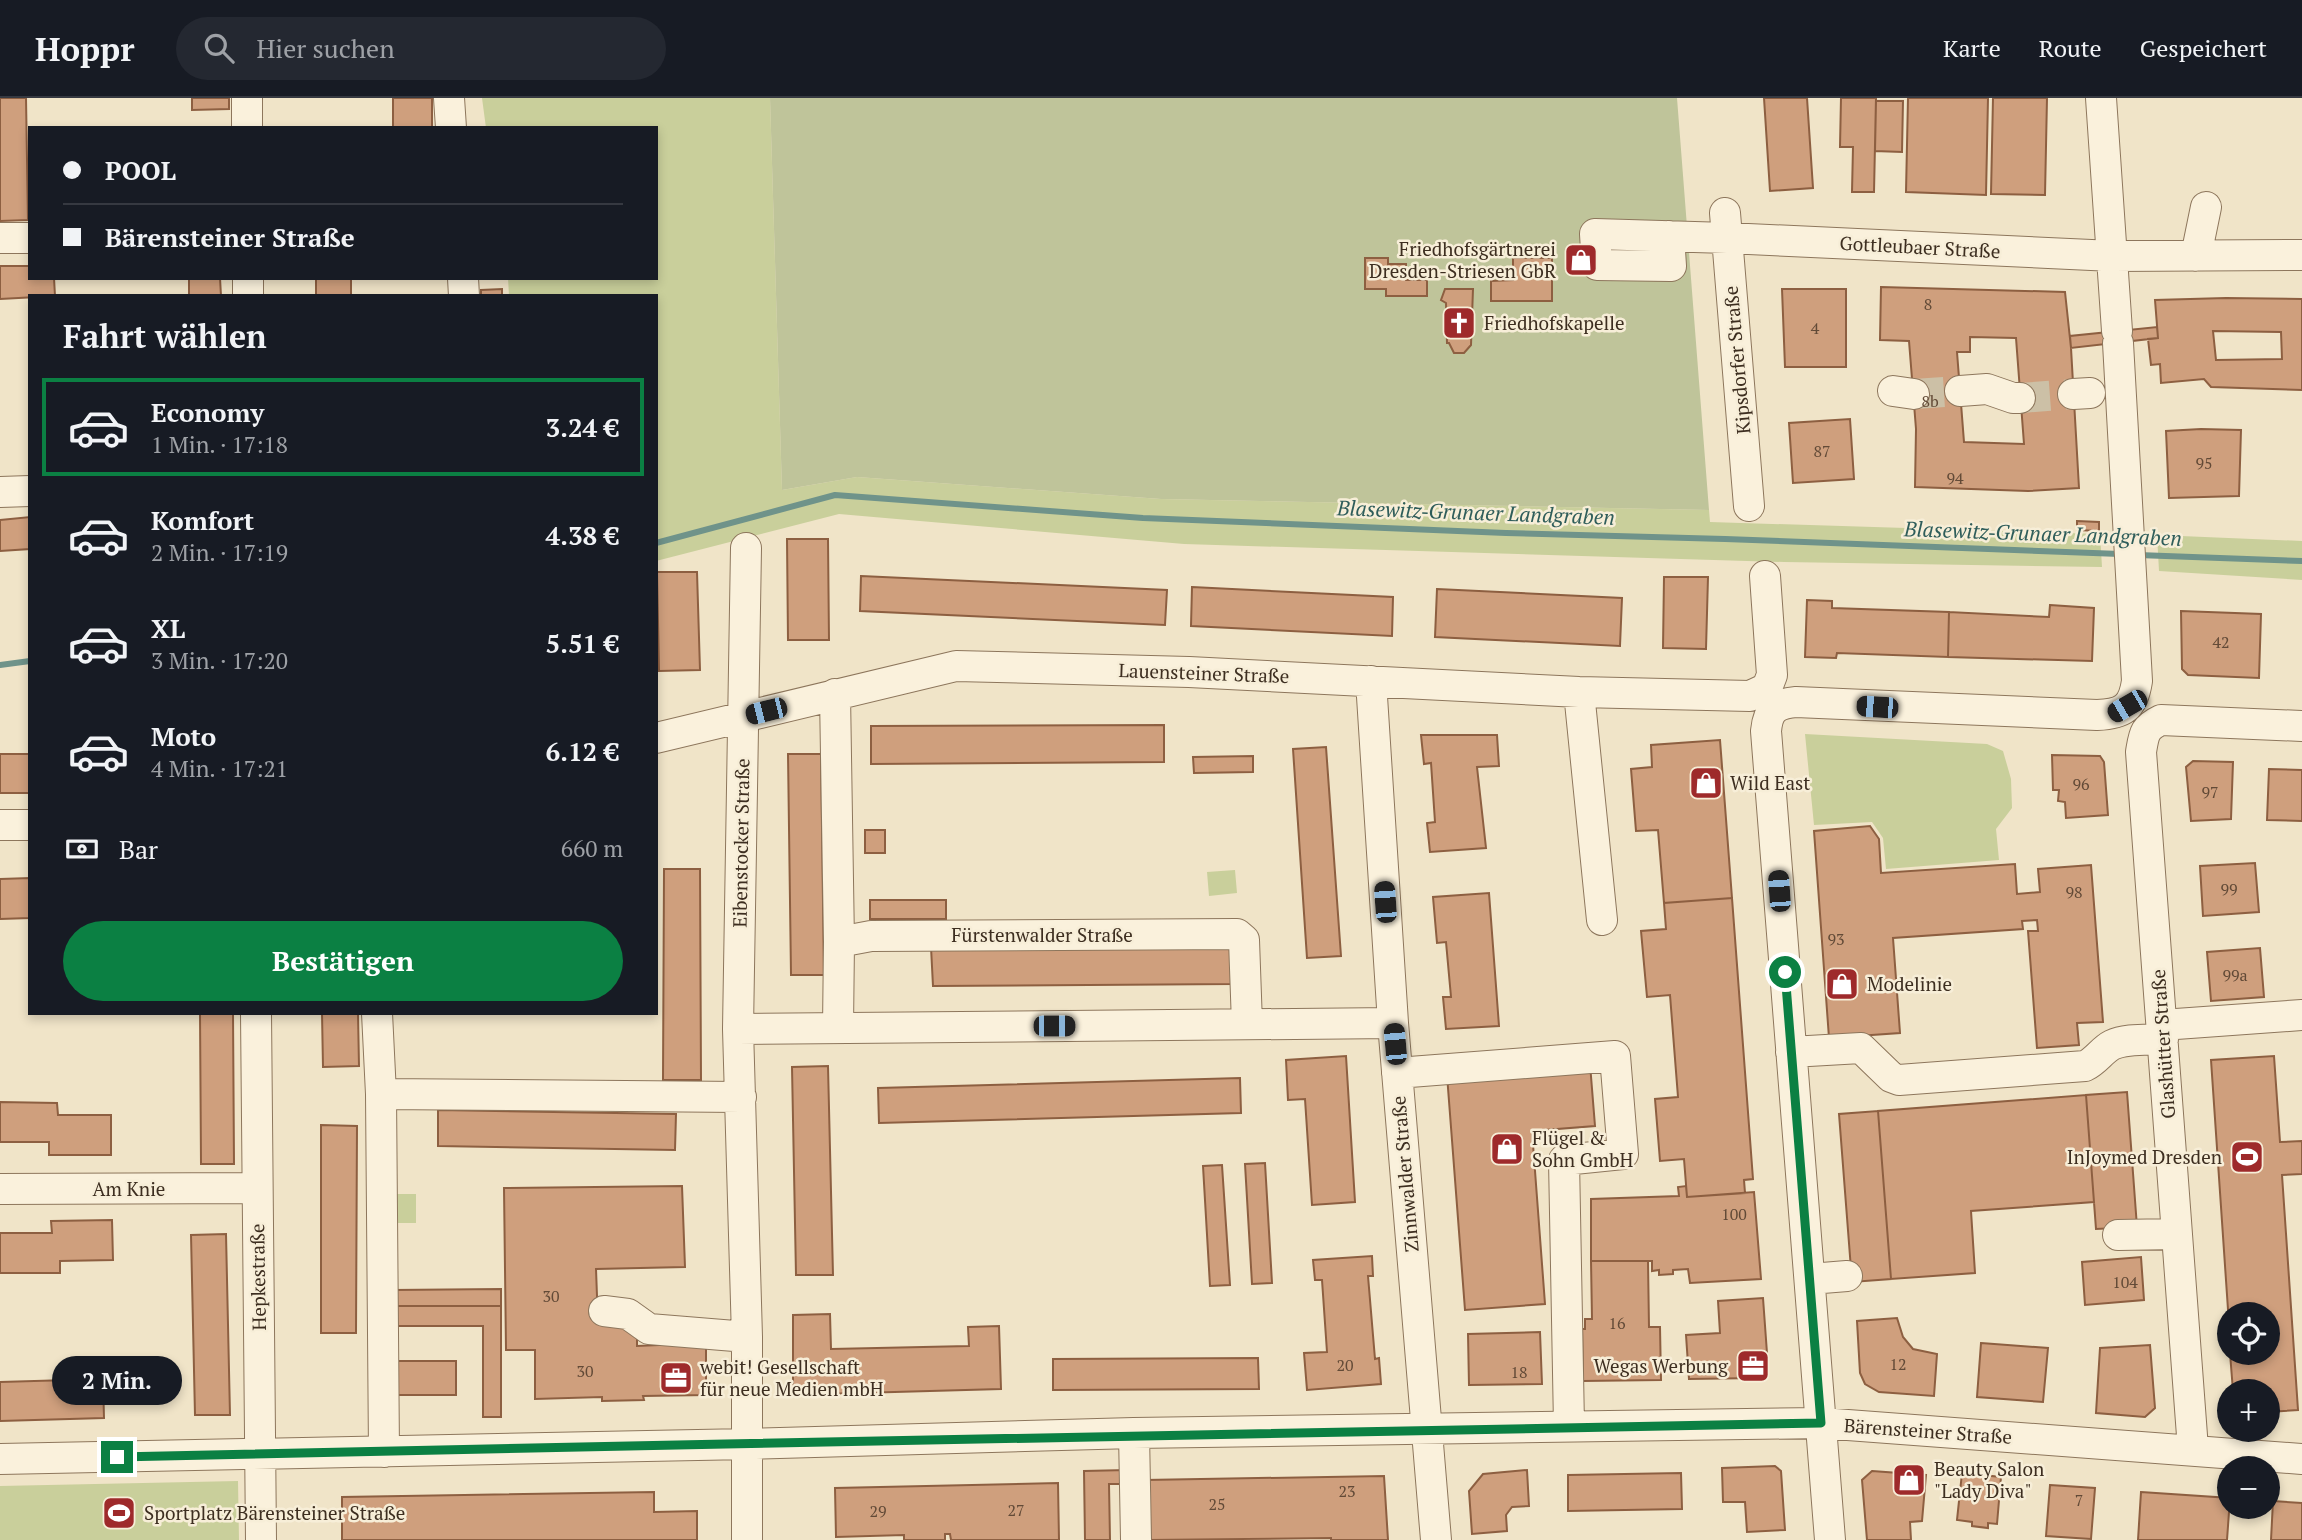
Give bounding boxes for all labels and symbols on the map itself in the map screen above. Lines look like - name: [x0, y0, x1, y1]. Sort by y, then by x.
- street label: Gottleubaer Straße: [1839, 230, 2001, 263]
- place label: Friedhofsgärtnerei Dresden-Striesen GbR: [1369, 236, 1556, 283]
- shop icon: Friedhofsgärtnerei Dresden-Striesen GbR: [1562, 241, 1600, 279]
- street label: Kipsdorfer Straße: [1718, 285, 1755, 435]
- house number: 8: [1924, 293, 1932, 315]
- church icon: Friedhofskapelle: [1440, 304, 1478, 342]
- place label: Friedhofskapelle: [1484, 310, 1625, 335]
- house number: 4: [1811, 317, 1820, 339]
- house number: 8b: [1921, 390, 1939, 412]
- house number: 87: [1813, 440, 1831, 462]
- house number: 95: [2195, 452, 2213, 474]
- house number: 94: [1946, 467, 1964, 489]
- water label: Blasewitz‐Grunaer Landgraben: [1336, 493, 1615, 531]
- water label: Blasewitz‐Grunaer Landgraben: [1903, 514, 2182, 552]
- house number: 42: [2212, 631, 2230, 653]
- street label: Lauensteiner Straße: [1118, 657, 1290, 688]
- car: [2104, 686, 2151, 726]
- car: [1856, 695, 1899, 719]
- car: [744, 696, 789, 726]
- street label: Eibenstocker Straße: [727, 758, 754, 928]
- shop icon: Wild East: [1687, 764, 1725, 802]
- place label: Wild East: [1730, 770, 1810, 795]
- house number: 96: [2072, 773, 2090, 795]
- house number: 97: [2201, 781, 2219, 803]
- car: [1768, 869, 1791, 913]
- house number: 99: [2220, 878, 2238, 900]
- car: [1374, 880, 1397, 924]
- house number: 98: [2065, 881, 2083, 903]
- street label: Fürstenwalder Straße: [951, 922, 1133, 947]
- house number: 93: [1827, 928, 1845, 950]
- route start: [1769, 956, 1801, 988]
- house number: 99a: [2222, 964, 2248, 986]
- shop icon: Modelinie: [1823, 965, 1861, 1003]
- street label: Glashütter Straße: [2145, 968, 2180, 1120]
- place label: Modelinie: [1867, 971, 1952, 996]
- car: [1034, 1016, 1076, 1037]
- car: [1383, 1022, 1408, 1066]
- street label: Zinnwalder Straße: [1385, 1095, 1424, 1253]
- place label: Flügel & Sohn GmbH: [1532, 1125, 1634, 1172]
- shop icon: Flügel & Sohn GmbH: [1488, 1130, 1526, 1168]
- sports icon: InJoymed Dresden: [2228, 1138, 2266, 1176]
- place label: InJoymed Dresden: [2067, 1144, 2222, 1169]
- street label: Am Knie: [93, 1176, 165, 1201]
- house number: 100: [1721, 1203, 1747, 1225]
- street label: Hepkestraße: [244, 1223, 271, 1331]
- house number: 104: [2112, 1271, 2138, 1293]
- house number: 30: [542, 1285, 560, 1307]
- house number: 16: [1608, 1312, 1626, 1334]
- office icon: Wegas Werbung: [1734, 1347, 1772, 1385]
- place label: Wegas Werbung: [1594, 1353, 1729, 1378]
- house number: 12: [1889, 1353, 1907, 1375]
- place label: webit! Gesellschaft für neue Medien mbH: [699, 1354, 884, 1401]
- house number: 20: [1336, 1354, 1354, 1376]
- callout: 2 Min.: [52, 1356, 182, 1404]
- office icon: webit! Gesellschaft für neue Medien mbH: [657, 1359, 695, 1397]
- house number: 30: [576, 1360, 594, 1382]
- house number: 18: [1510, 1361, 1528, 1383]
- street label: Bärensteiner Straße: [1843, 1412, 2013, 1449]
- route end: [101, 1441, 133, 1473]
- place label: Beauty Salon "Lady Diva": [1934, 1456, 2044, 1503]
- shop icon: Beauty Salon "Lady Diva": [1890, 1461, 1928, 1499]
- house number: 23: [1338, 1480, 1356, 1502]
- house number: 7: [2075, 1489, 2083, 1511]
- house number: 25: [1208, 1493, 1226, 1515]
- sports icon: Sportplatz Bärensteiner Straße: [100, 1494, 138, 1532]
- house number: 27: [1007, 1499, 1025, 1521]
- place label: Sportplatz Bärensteiner Straße: [144, 1500, 405, 1525]
- house number: 29: [869, 1500, 887, 1522]

